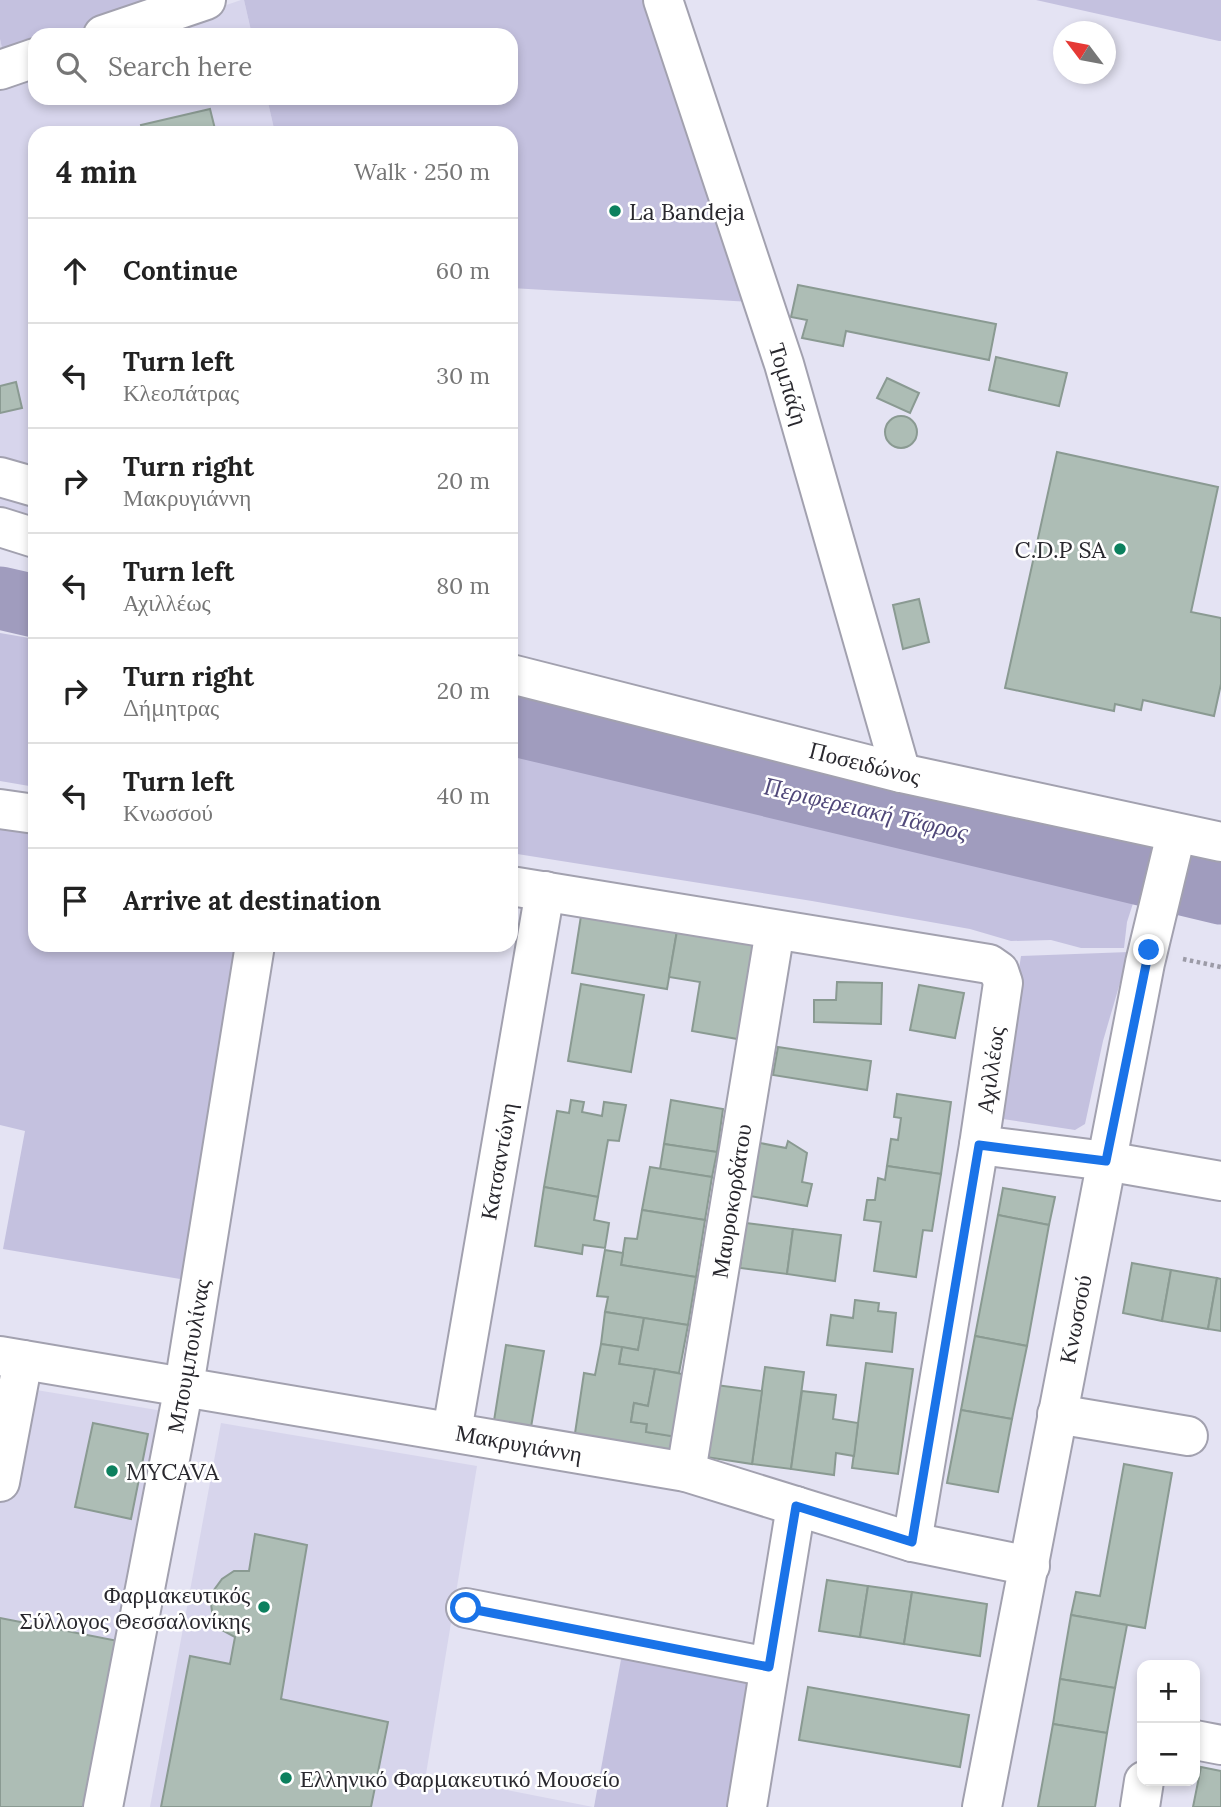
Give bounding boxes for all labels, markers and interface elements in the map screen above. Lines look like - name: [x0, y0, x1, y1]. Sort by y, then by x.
- north arrow: [1053, 21, 1116, 84]
- search box: [28, 28, 518, 105]
- icon: search: [52, 48, 90, 86]
- text: Search here: [108, 50, 252, 83]
- text: 4 min: [56, 153, 137, 191]
- text: Walk · 250 m: [354, 157, 490, 186]
- place label: La Bandeja: [629, 197, 745, 226]
- marker: La Bandeja: [607, 203, 623, 219]
- icon: ahead: [56, 252, 94, 290]
- text: Continue: [123, 254, 238, 287]
- text: 60 m: [436, 256, 490, 285]
- street label: Τομπάζη: [763, 340, 815, 428]
- text: Turn left: [123, 345, 234, 378]
- icon: left: [56, 357, 94, 395]
- text: 30 m: [436, 361, 490, 390]
- text: Κλεοπάτρας: [123, 378, 239, 407]
- text: Turn right: [123, 450, 254, 483]
- icon: right: [56, 462, 94, 500]
- text: 20 m: [437, 466, 490, 495]
- text: Μακρυγιάννη: [123, 483, 251, 512]
- place label: C.D.P SA: [1015, 535, 1107, 564]
- marker: C.D.P SA: [1112, 541, 1128, 557]
- text: Turn left: [123, 555, 234, 588]
- icon: left: [56, 567, 94, 605]
- text: 80 m: [436, 571, 490, 600]
- text: Αχιλλέως: [123, 588, 211, 617]
- text: Turn right: [123, 660, 254, 693]
- icon: right: [56, 672, 94, 710]
- text: 20 m: [437, 676, 490, 705]
- text: Δήμητρας: [123, 693, 219, 722]
- street label: Ποσειδώνος: [806, 735, 924, 791]
- text: Turn left: [123, 765, 234, 798]
- water label: Περιφερειακή Τάφρος: [761, 770, 971, 848]
- icon: left: [56, 777, 94, 815]
- text: 40 m: [437, 781, 490, 810]
- text: Κνωσσού: [123, 798, 213, 827]
- icon: arrive: [56, 882, 94, 920]
- text: Arrive at destination: [123, 884, 381, 917]
- route end: [1133, 934, 1164, 965]
- street label: Αχιλλέως: [970, 1025, 1010, 1115]
- street label: Κατσαντώνη: [473, 1100, 523, 1222]
- street label: Μαυροκορδάτου: [704, 1122, 758, 1280]
- street label: Κνωσσού: [1052, 1272, 1098, 1366]
- street label: Μπουμπουλίνας: [160, 1277, 216, 1435]
- street label: Μακρυγιάννη: [453, 1418, 585, 1468]
- place label: MYCAVA: [126, 1457, 220, 1486]
- marker: MYCAVA: [104, 1463, 120, 1479]
- place label: Φαρμακευτικός Σύλλογος Θεσσαλονίκης: [20, 1580, 250, 1635]
- route start: [450, 1592, 481, 1623]
- marker: Φαρμακευτικός Σύλλογος Θεσσαλονίκης: [256, 1599, 272, 1615]
- map controls: [1137, 1660, 1200, 1786]
- button: +: [1137, 1660, 1200, 1723]
- button: −: [1137, 1723, 1200, 1786]
- place label: Ελληνικό Φαρμακευτικό Μουσείο: [300, 1764, 620, 1793]
- marker: Ελληνικό Φαρμακευτικό Μουσείο: [278, 1770, 294, 1786]

